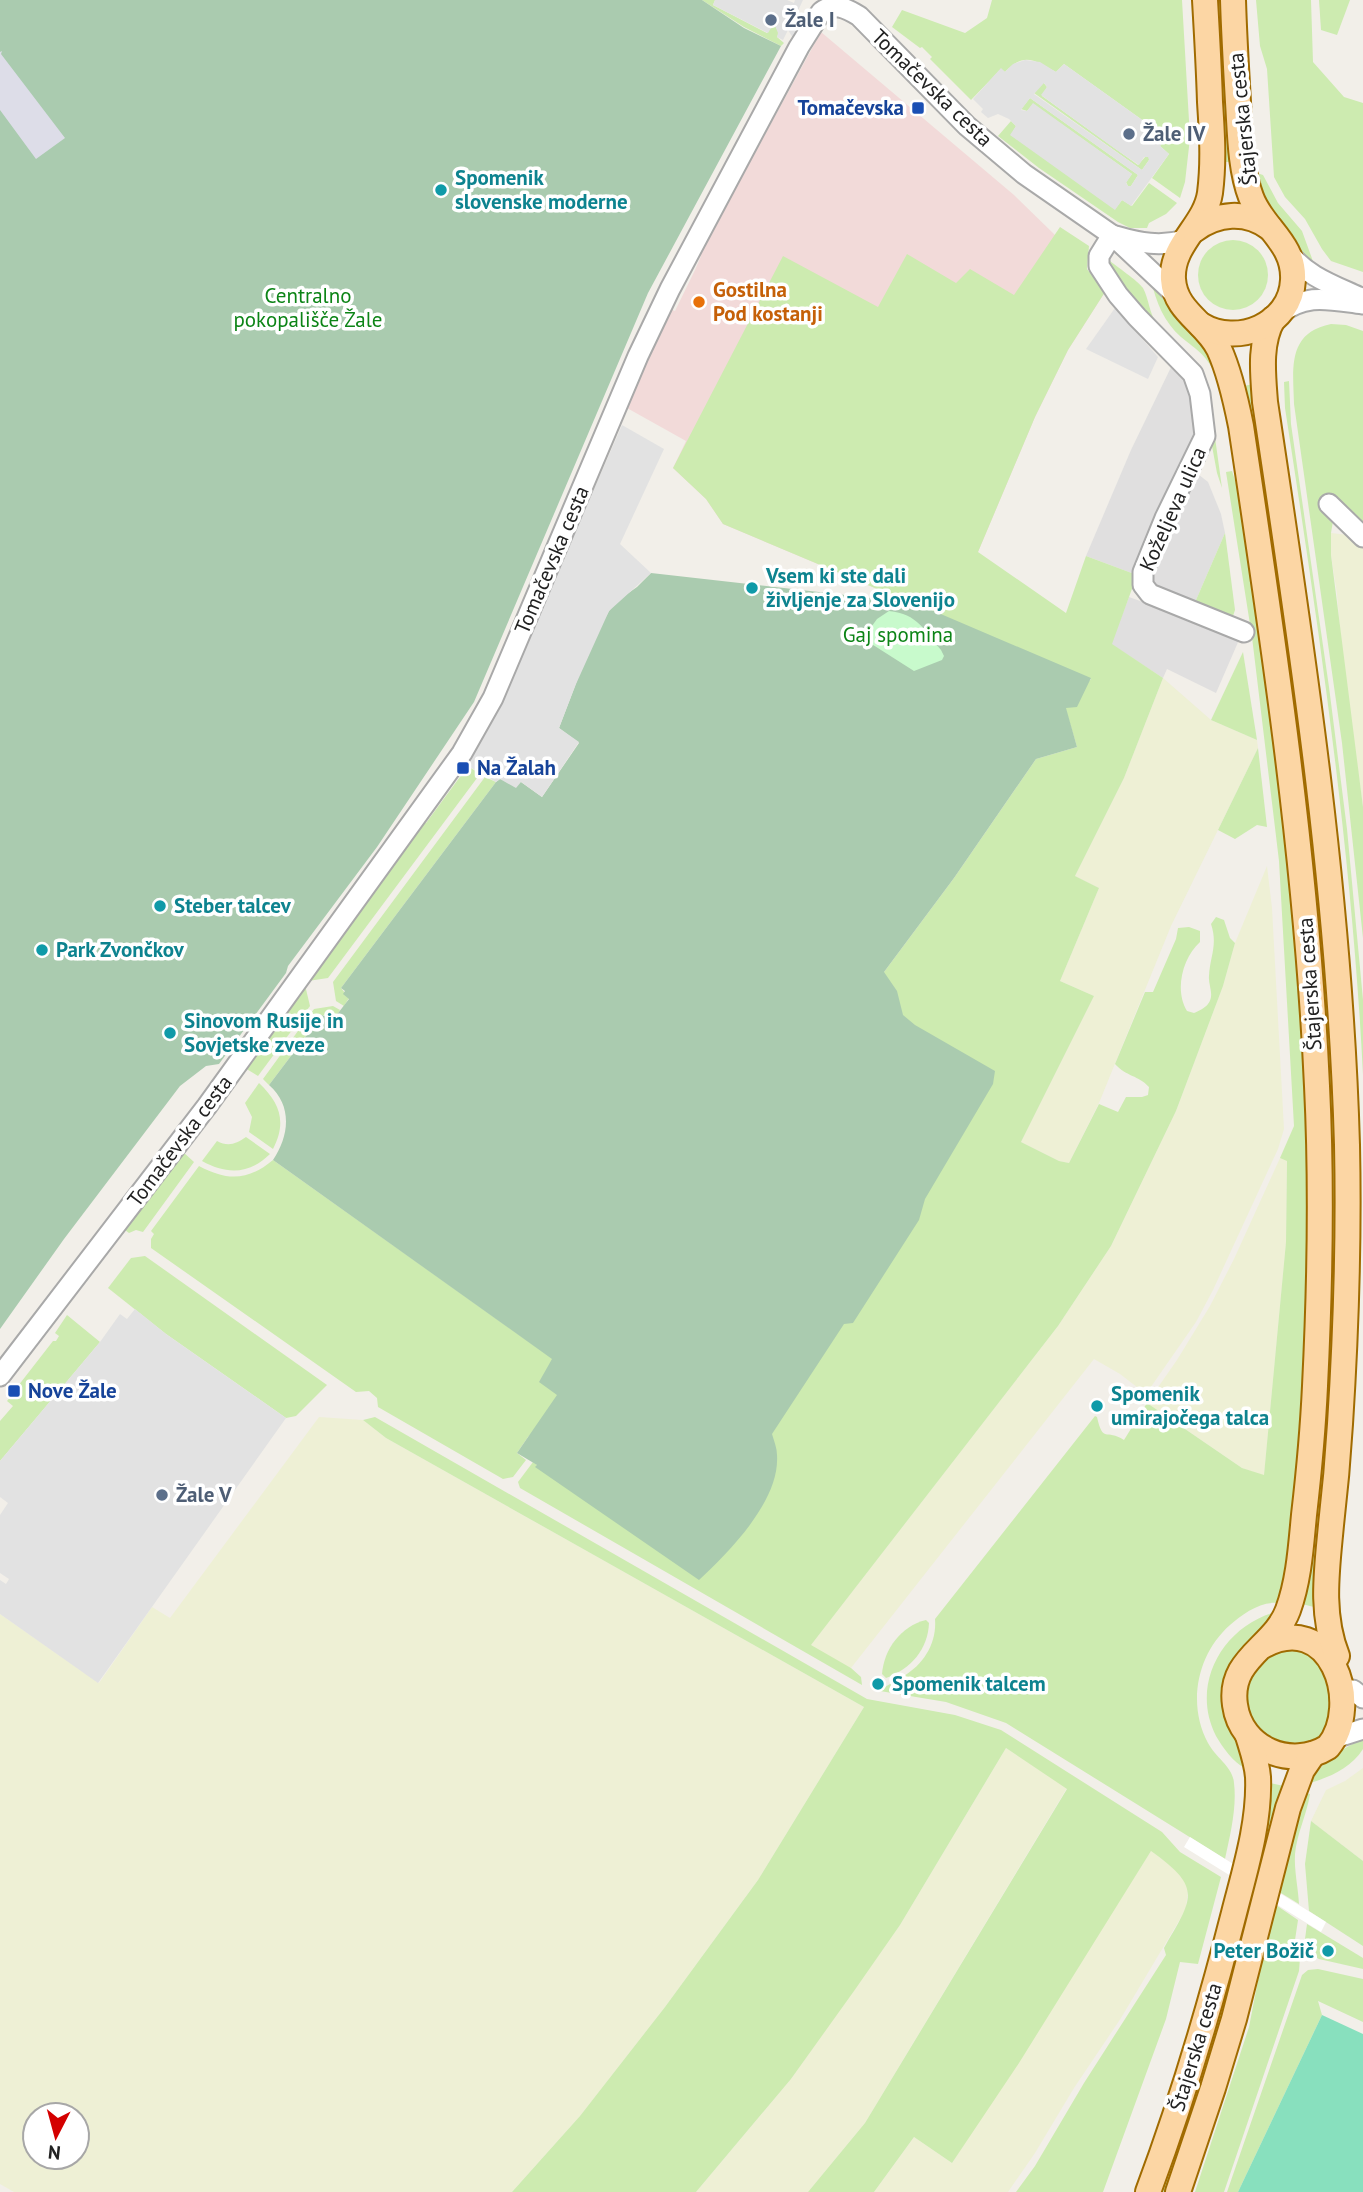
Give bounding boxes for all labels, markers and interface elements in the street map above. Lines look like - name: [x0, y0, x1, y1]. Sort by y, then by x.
- place label: Žale I: [785, 6, 835, 33]
- marker: Žale I: [763, 12, 779, 28]
- street label: Tomačevska cesta: [866, 23, 999, 152]
- street label: Štajerska cesta: [1222, 51, 1263, 187]
- place label: Tomačevska: [797, 94, 904, 121]
- marker: Tomačevska: [910, 100, 926, 116]
- place label: Žale IV: [1143, 120, 1206, 147]
- marker: Žale IV: [1121, 126, 1137, 142]
- place label: Spomenik slovenske moderne: [455, 164, 628, 215]
- marker: Spomenik slovenske moderne: [433, 182, 449, 198]
- place label: Gostilna Pod kostanji: [713, 276, 823, 327]
- park label: Centralno pokopališče Žale: [233, 282, 383, 333]
- marker: Gostilna Pod kostanji: [691, 294, 707, 310]
- street label: Koželjeva ulica: [1133, 442, 1212, 575]
- street label: Tomačevska cesta: [508, 482, 595, 638]
- place label: Vsem ki ste dali življenje za Slovenijo: [765, 562, 955, 613]
- marker: Vsem ki ste dali življenje za Slovenijo: [744, 580, 760, 596]
- park label: Gaj spomina: [843, 621, 953, 648]
- place label: Na Žalah: [477, 754, 556, 781]
- marker: Na Žalah: [455, 760, 471, 776]
- place label: Steber talcev: [174, 892, 292, 919]
- marker: Steber talcev: [152, 898, 168, 914]
- street label: Štajerska cesta: [1291, 917, 1328, 1051]
- place label: Park Zvončkov: [56, 936, 185, 963]
- marker: Park Zvončkov: [34, 942, 50, 958]
- place label: Sinovom Rusije in Sovjetske zveze: [184, 1007, 344, 1058]
- marker: Sinovom Rusije in Sovjetske zveze: [162, 1025, 178, 1041]
- street label: Tomačevska cesta: [121, 1069, 238, 1212]
- place label: Nove Žale: [28, 1377, 117, 1404]
- place label: Spomenik umirajočega talca: [1111, 1380, 1269, 1431]
- marker: Nove Žale: [6, 1383, 22, 1399]
- marker: Spomenik umirajočega talca: [1089, 1398, 1105, 1414]
- place label: Žale V: [176, 1481, 232, 1508]
- marker: Žale V: [154, 1487, 170, 1503]
- place label: Spomenik talcem: [892, 1670, 1046, 1697]
- marker: Spomenik talcem: [870, 1676, 886, 1692]
- place label: Peter Božič: [1214, 1937, 1314, 1964]
- marker: Peter Božič: [1320, 1943, 1336, 1959]
- street label: Štajerska cesta: [1163, 1979, 1228, 2114]
- north arrow: [21, 2101, 91, 2171]
- text: N: [47, 2140, 62, 2165]

